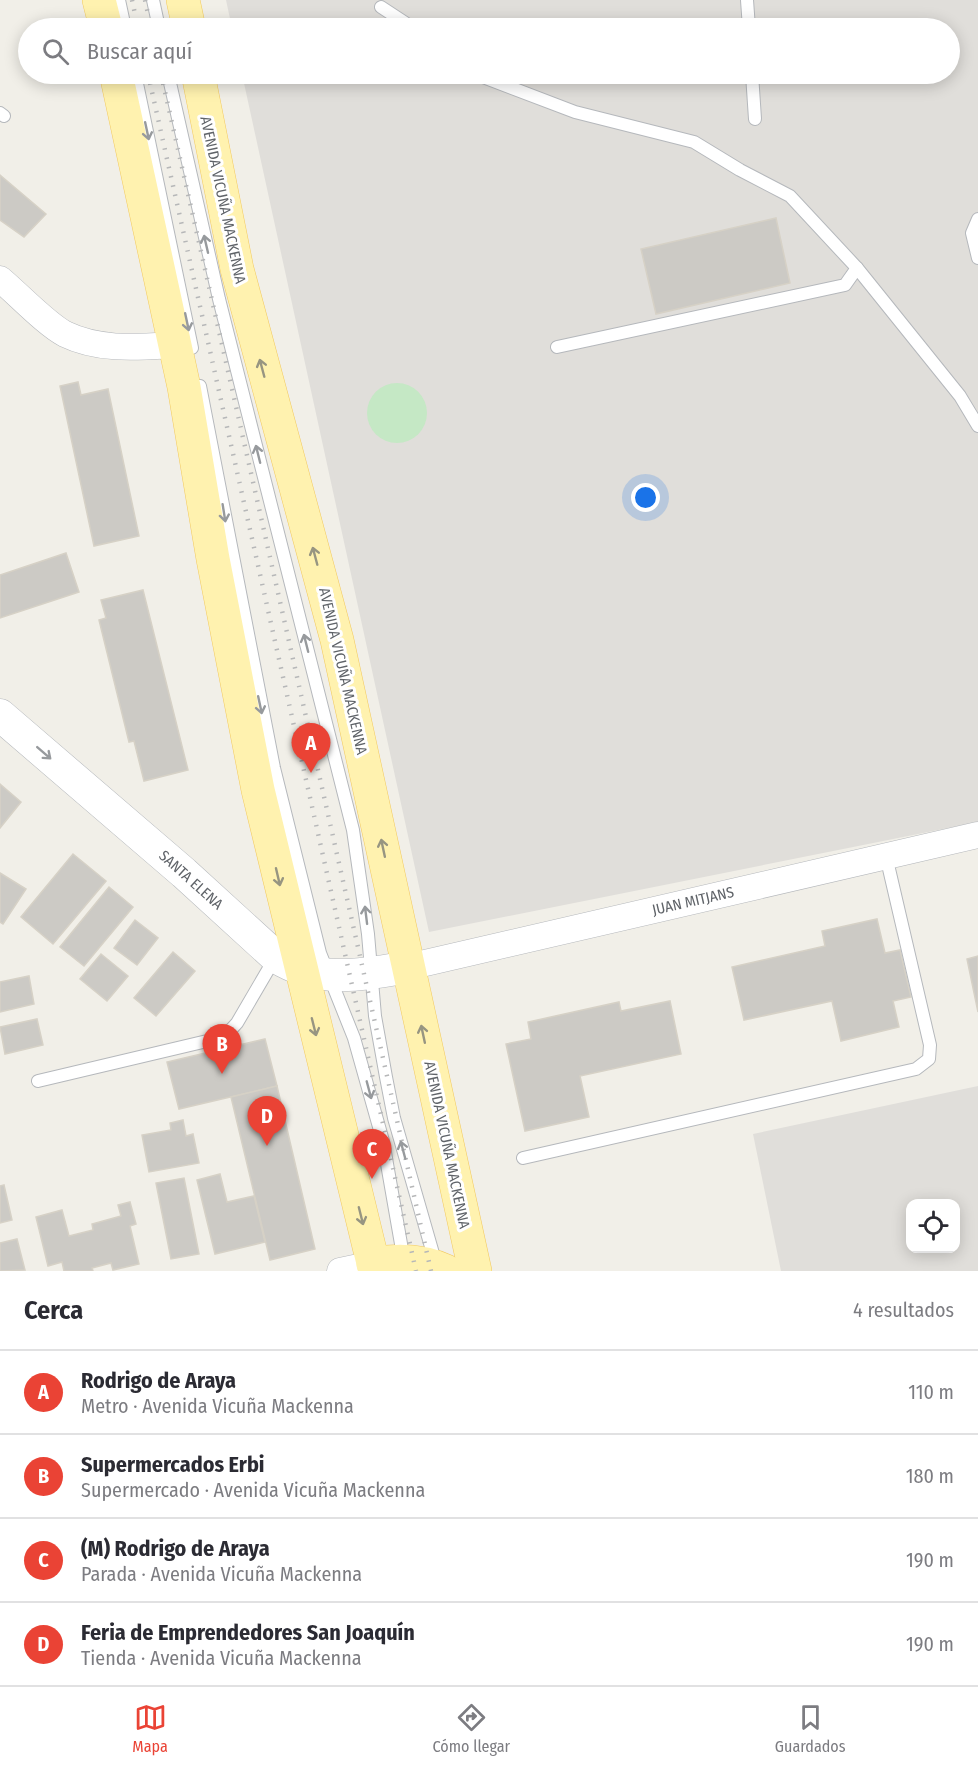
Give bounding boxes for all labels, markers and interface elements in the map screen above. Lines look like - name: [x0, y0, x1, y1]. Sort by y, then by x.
- search box: [18, 18, 960, 84]
- icon: search: [39, 35, 72, 68]
- text: Buscar aquí: [87, 38, 192, 65]
- street label: AVENIDA VICUÑA MACKENNA: [196, 115, 250, 286]
- one-way arrow: [142, 120, 153, 140]
- one-way arrow: [200, 235, 212, 254]
- one-way arrow: [182, 311, 193, 331]
- one-way arrow: [256, 359, 267, 378]
- one-way arrow: [252, 444, 264, 463]
- your location: [631, 483, 660, 512]
- one-way arrow: [219, 503, 230, 522]
- one-way arrow: [308, 546, 320, 565]
- street label: AVENIDA VICUÑA MACKENNA: [315, 586, 371, 756]
- one-way arrow: [300, 633, 312, 652]
- one-way arrow: [255, 694, 266, 714]
- pin: A: [292, 724, 330, 773]
- one-way arrow: [36, 746, 51, 760]
- one-way arrow: [377, 838, 388, 858]
- street label: SANTA ELENA: [155, 847, 227, 913]
- one-way arrow: [272, 867, 284, 886]
- street label: JUAN MITJANS: [650, 883, 736, 919]
- one-way arrow: [360, 905, 371, 925]
- one-way arrow: [309, 1017, 320, 1036]
- pin: B: [202, 1024, 242, 1074]
- one-way arrow: [416, 1025, 428, 1044]
- street label: AVENIDA VICUÑA MACKENNA: [420, 1060, 474, 1231]
- one-way arrow: [364, 1080, 375, 1099]
- pin: D: [248, 1096, 286, 1146]
- pin: C: [352, 1130, 392, 1179]
- one-way arrow: [397, 1141, 408, 1160]
- map controls: [906, 1199, 960, 1253]
- button: locate: [906, 1199, 960, 1253]
- one-way arrow: [356, 1206, 368, 1225]
- text: Cerca: [24, 1295, 83, 1326]
- text: 4 resultados: [853, 1298, 954, 1322]
- text: Rodrigo de Araya: [81, 1367, 236, 1394]
- text: A: [38, 1380, 49, 1404]
- text: 110 m: [908, 1380, 954, 1404]
- text: Metro · Avenida Vicuña Mackenna: [81, 1394, 354, 1418]
- text: Supermercados Erbi: [81, 1451, 265, 1478]
- text: B: [38, 1464, 49, 1488]
- text: 180 m: [906, 1464, 954, 1488]
- text: Supermercado · Avenida Vicuña Mackenna: [81, 1478, 425, 1502]
- text: (M) Rodrigo de Araya: [81, 1535, 270, 1562]
- text: C: [38, 1548, 49, 1572]
- text: 190 m: [906, 1548, 954, 1572]
- text: Parada · Avenida Vicuña Mackenna: [81, 1562, 362, 1586]
- text: Feria de Emprendedores San Joaquín: [81, 1619, 415, 1646]
- text: D: [38, 1632, 49, 1656]
- text: 190 m: [906, 1632, 954, 1656]
- text: Tienda · Avenida Vicuña Mackenna: [81, 1646, 362, 1670]
- tab: Mapa: [132, 1701, 168, 1756]
- tab: Cómo llegar: [433, 1701, 510, 1756]
- tab: Guardados: [775, 1701, 846, 1756]

